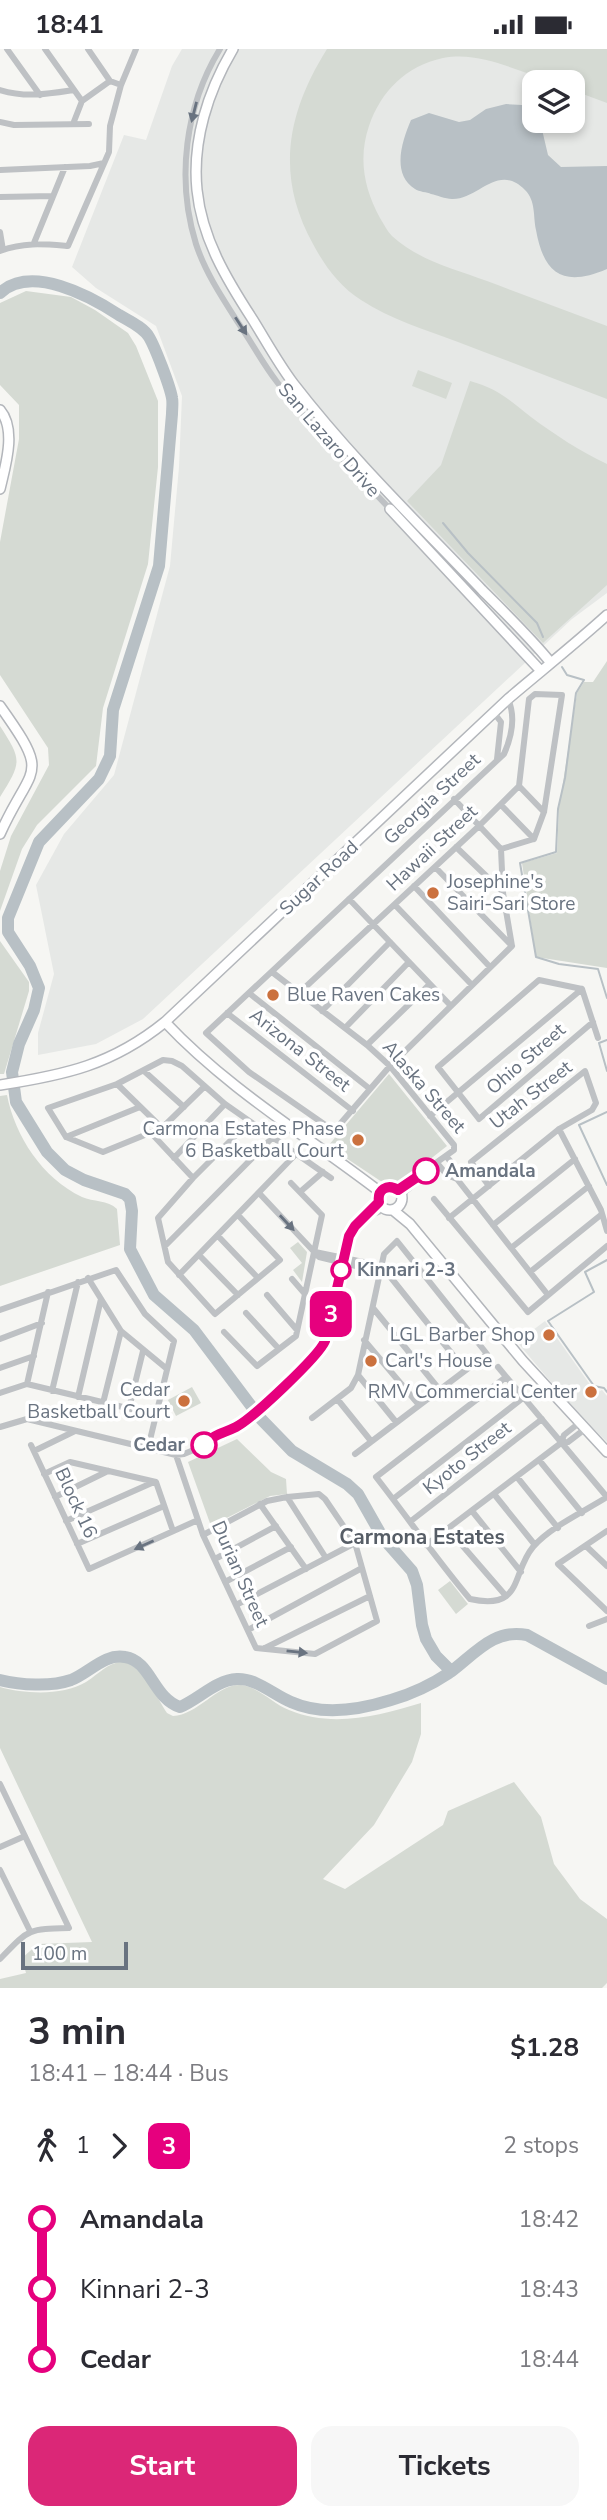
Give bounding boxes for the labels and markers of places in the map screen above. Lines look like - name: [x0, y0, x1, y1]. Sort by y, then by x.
- place label: Josephine's Sairi-Sari Store: [446, 869, 575, 917]
- marker: Josephine's Sairi-Sari Store: [425, 885, 441, 901]
- place label: Blue Raven Cakes: [287, 982, 440, 1008]
- marker: Blue Raven Cakes: [265, 987, 281, 1003]
- place label: Carmona Estates Phase 6 Basketball Court: [143, 1116, 344, 1164]
- marker: Carmona Estates Phase 6 Basketball Court: [350, 1132, 366, 1148]
- marker: Amandala: [413, 1158, 439, 1184]
- place label: Amandala: [445, 1158, 536, 1184]
- place label: Kinnari 2-3: [357, 1257, 456, 1283]
- marker: Kinnari 2-3: [331, 1260, 351, 1280]
- place label: LGL Barber Shop: [390, 1322, 535, 1348]
- marker: LGL Barber Shop: [541, 1327, 557, 1343]
- place label: Carl's House: [385, 1348, 492, 1374]
- marker: Carl's House: [363, 1353, 379, 1369]
- place label: Cedar Basketball Court: [27, 1377, 170, 1425]
- place label: RMV Commercial Center: [368, 1379, 577, 1405]
- marker: RMV Commercial Center: [583, 1384, 599, 1400]
- marker: Cedar Basketball Court: [176, 1393, 192, 1409]
- place label: Cedar: [133, 1432, 186, 1458]
- marker: Cedar: [191, 1432, 217, 1458]

